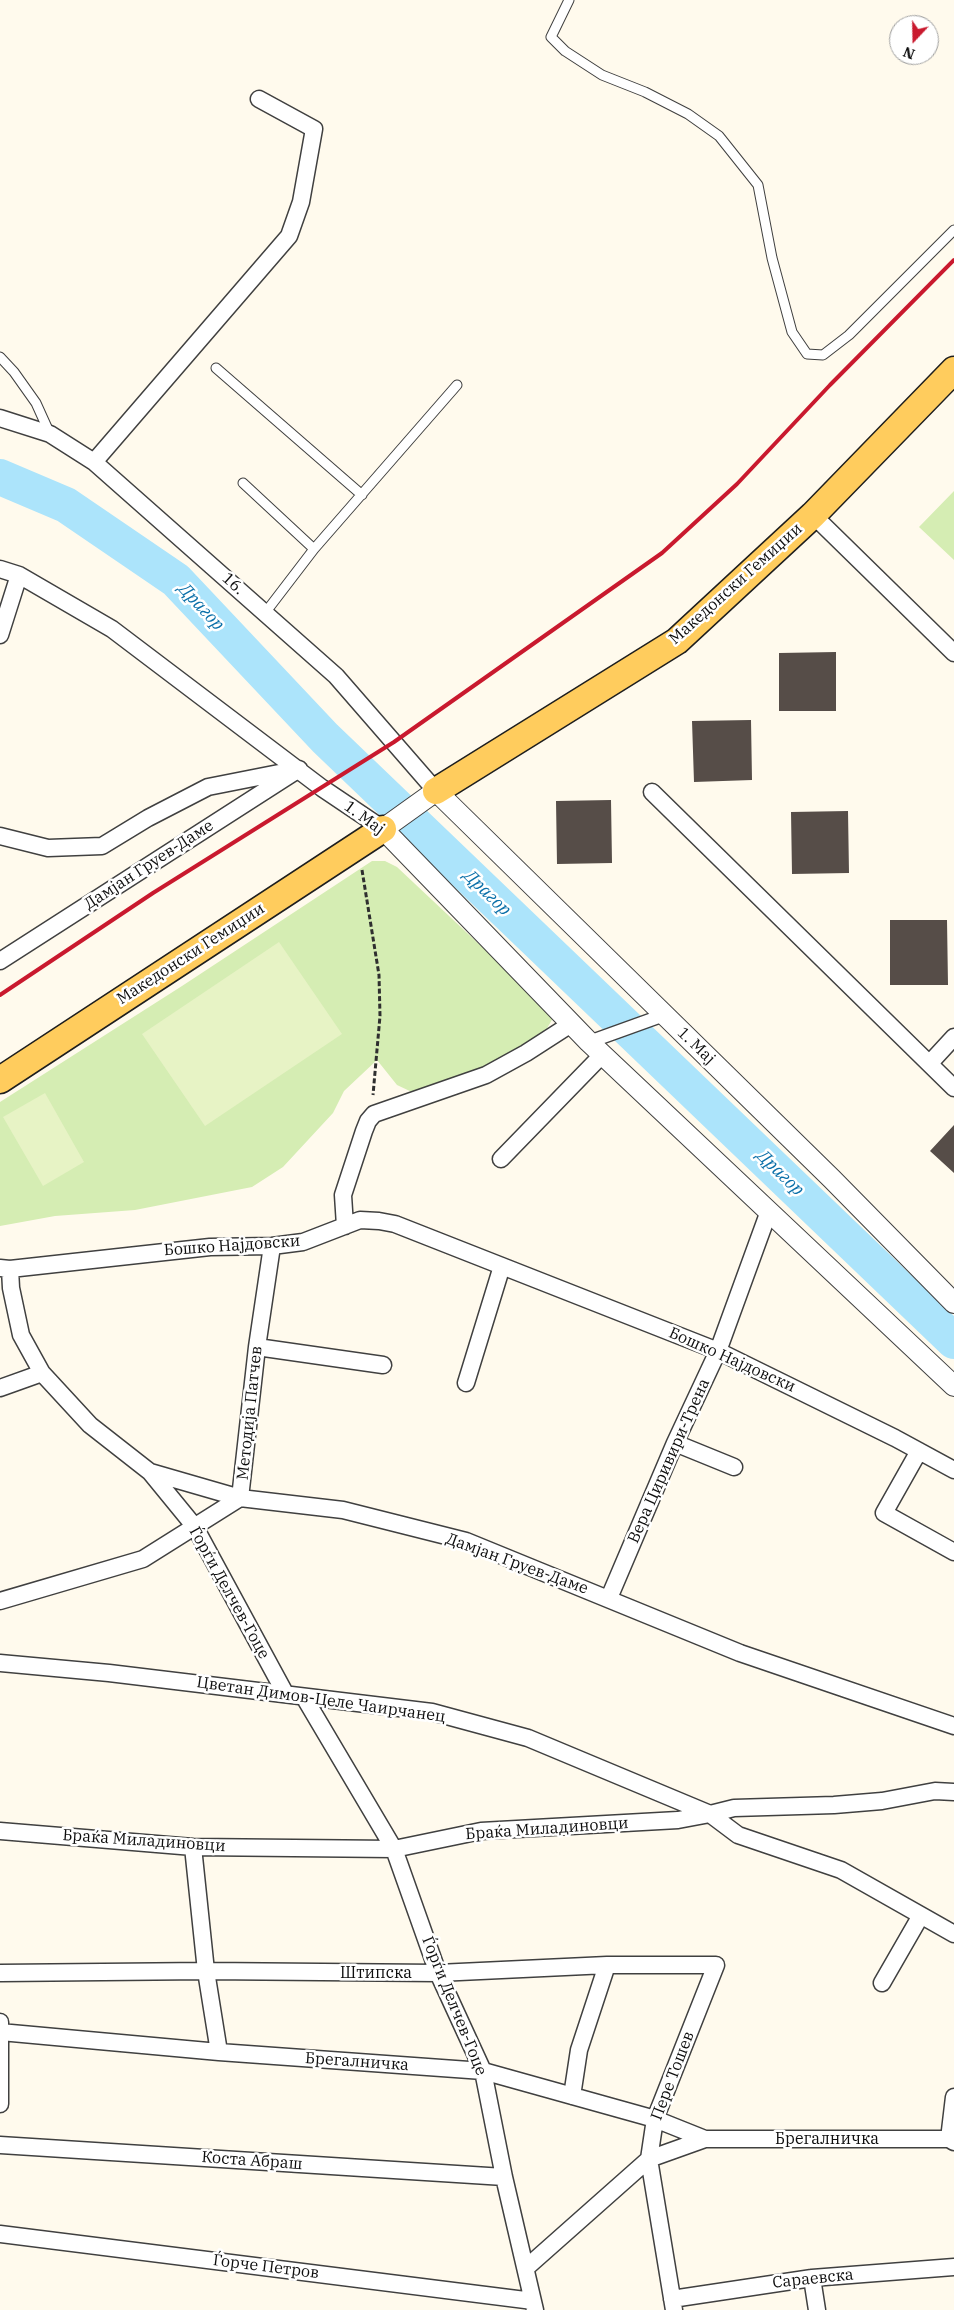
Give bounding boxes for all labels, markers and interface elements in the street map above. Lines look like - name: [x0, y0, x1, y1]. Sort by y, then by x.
- north arrow: [889, 15, 939, 65]
- text: N: [901, 43, 917, 63]
- street label: Македонски Гемиџии: [666, 519, 806, 649]
- street label: 16.: [218, 569, 248, 599]
- water label: Драгор: [173, 579, 229, 635]
- street label: 1. Мај: [340, 797, 388, 839]
- street label: Дамјан Груев-Даме: [81, 816, 217, 914]
- water label: Драгор: [459, 865, 515, 921]
- street label: Македонски Гемиџии: [114, 899, 268, 1009]
- street label: 1. Мај: [673, 1023, 719, 1069]
- water label: Драгор: [752, 1145, 808, 1201]
- street label: Бошко Најдовски: [163, 1232, 301, 1260]
- street label: Бошко Најдовски: [666, 1323, 798, 1397]
- street label: Методија Патчев: [233, 1345, 267, 1481]
- street label: Вера Циривири-Трена: [624, 1376, 714, 1546]
- street label: Ѓорѓи Делчев-Гоце: [185, 1524, 273, 1662]
- street label: Дамјан Груев-Даме: [443, 1529, 591, 1599]
- street label: Цветан Димов-Целе Чаирчанец: [195, 1673, 447, 1727]
- street label: Браќа Миладиновци: [465, 1814, 629, 1844]
- street label: Браќа Миладиновци: [62, 1826, 226, 1856]
- street label: Ѓорѓи Делчев-Гоце: [417, 1934, 491, 2078]
- street label: Штипска: [340, 1963, 412, 1983]
- street label: Пере Тошев: [647, 2029, 699, 2123]
- street label: Брегалничка: [305, 2049, 409, 2075]
- street label: Брегалничка: [775, 2129, 879, 2149]
- street label: Коста Абраш: [201, 2148, 303, 2174]
- street label: Ѓорче Петров: [212, 2251, 320, 2283]
- street label: Сараевска: [771, 2265, 855, 2293]

